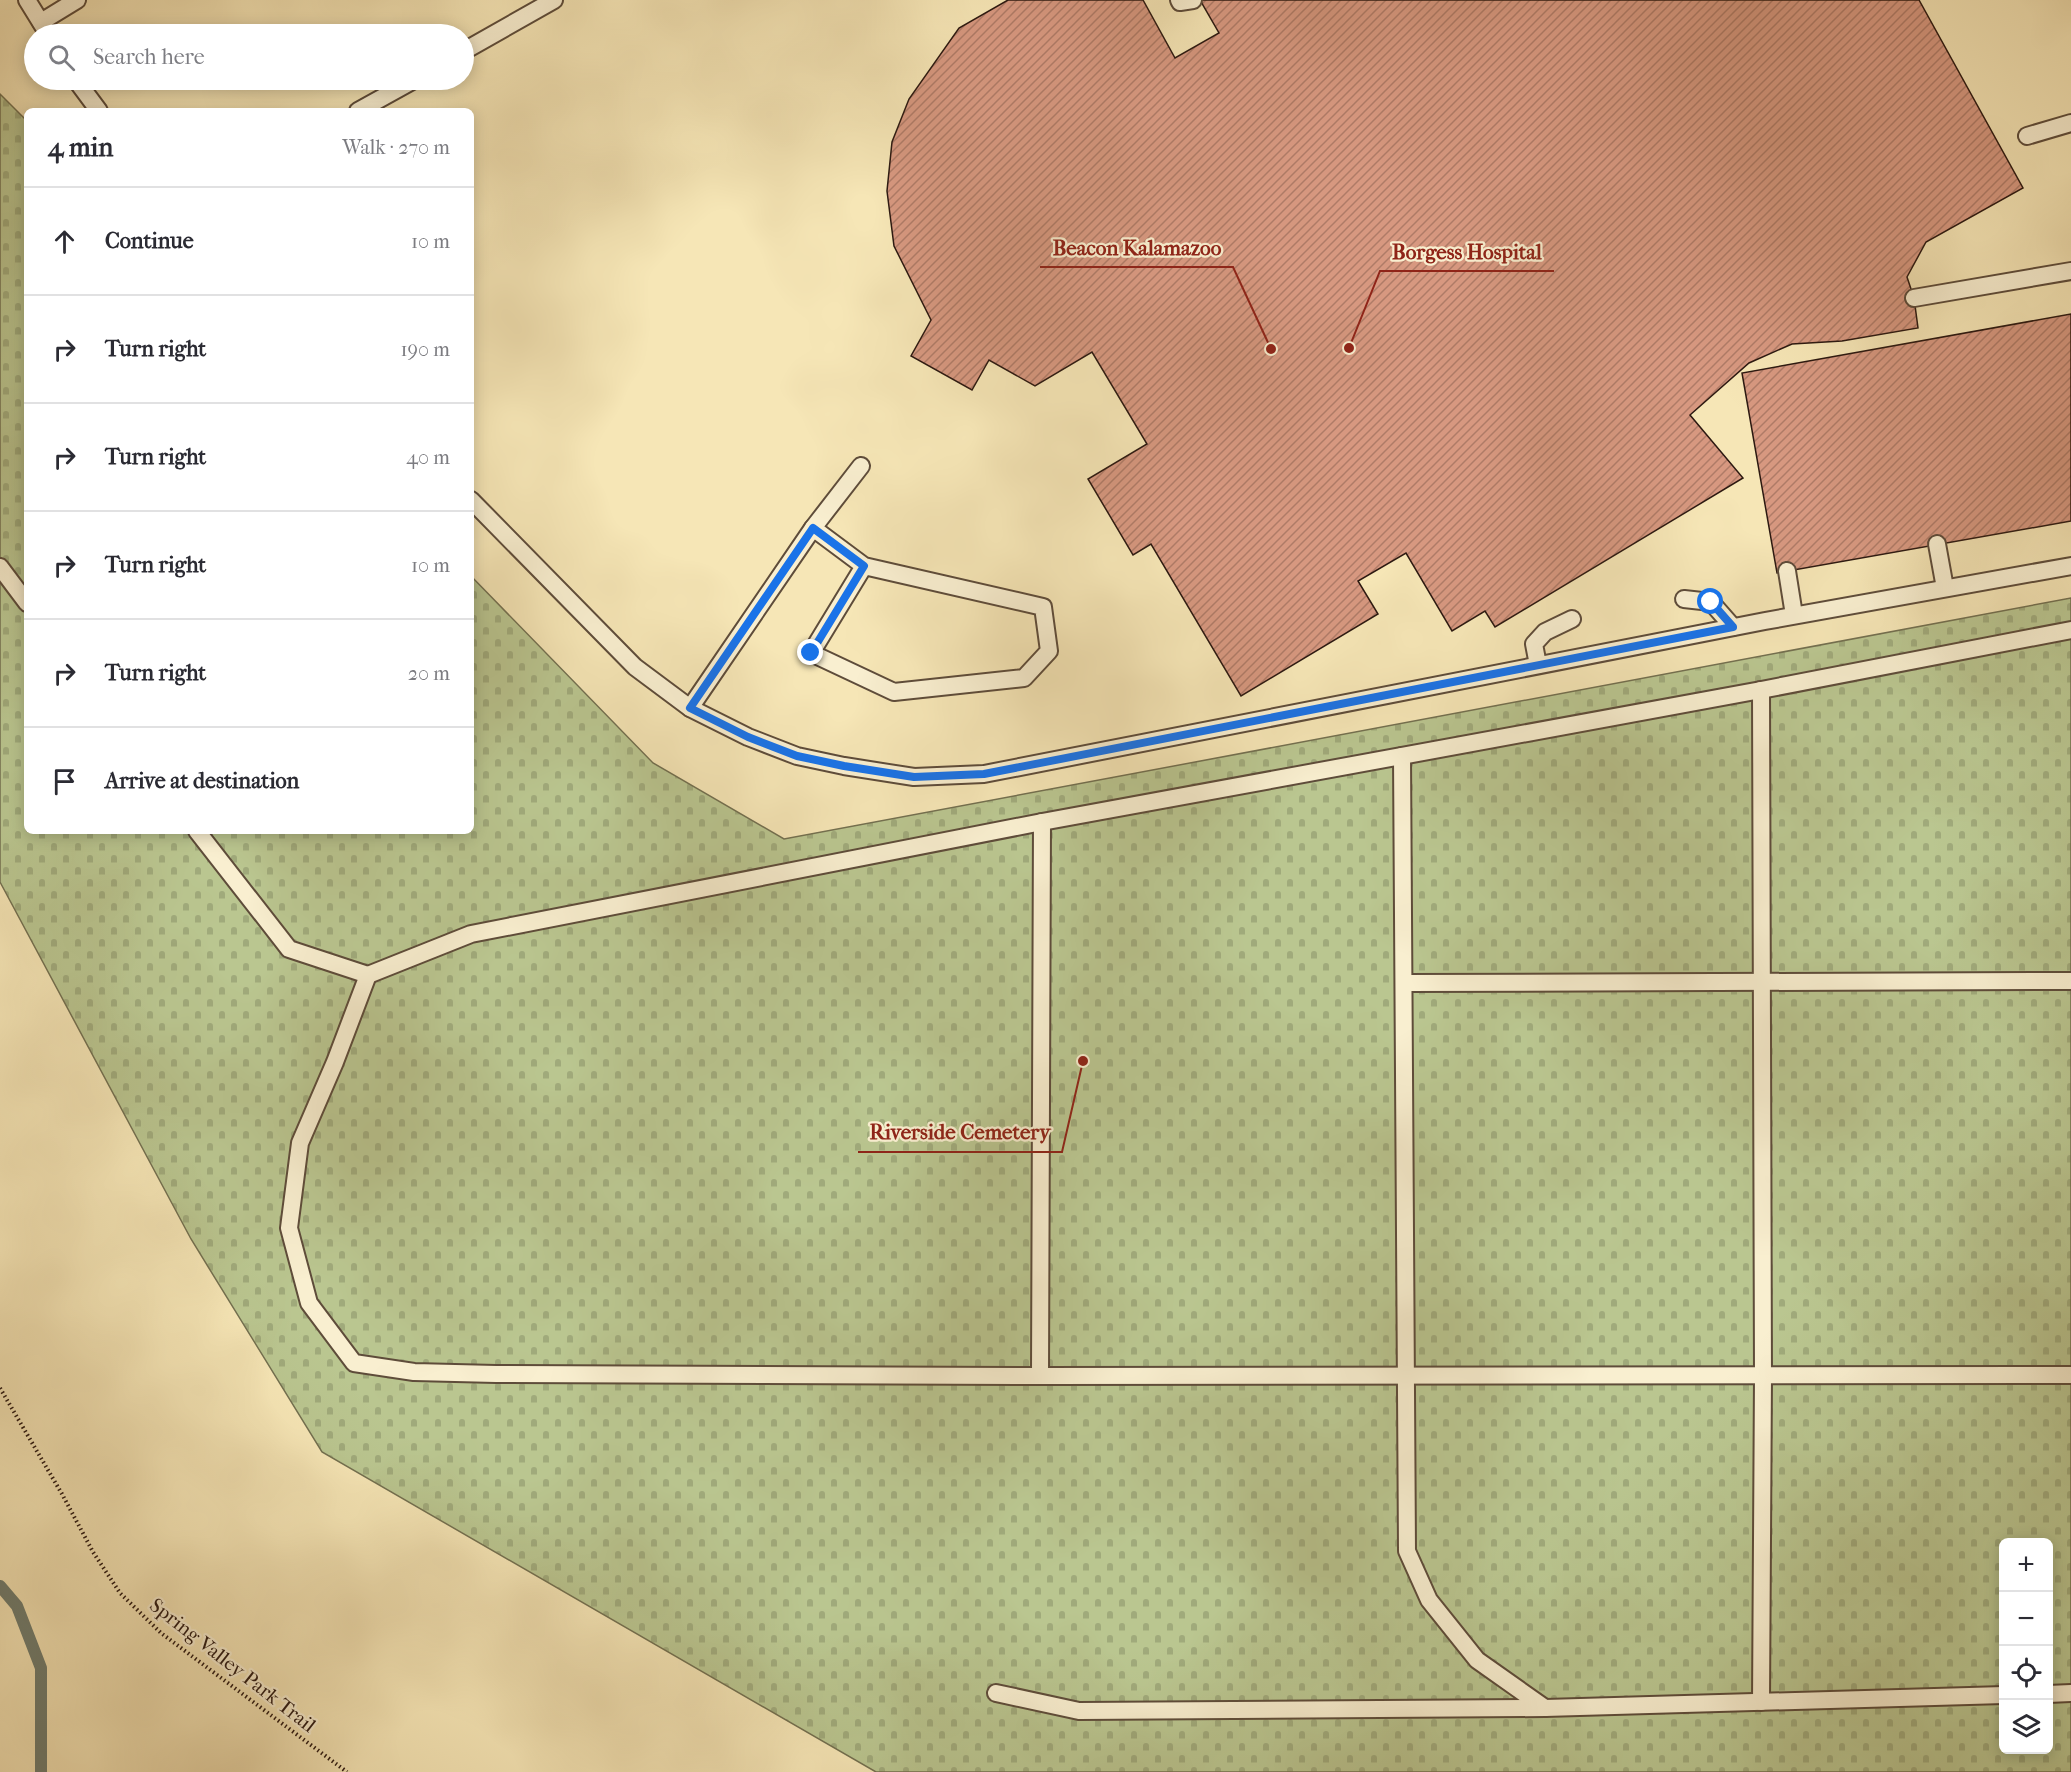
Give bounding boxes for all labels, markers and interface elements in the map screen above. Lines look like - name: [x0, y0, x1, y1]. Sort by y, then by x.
- search box: [24, 24, 474, 90]
- icon: search: [45, 41, 78, 74]
- text: Search here: [93, 44, 205, 70]
- text: 4 min: [48, 132, 113, 163]
- text: Walk · 270 m: [342, 136, 450, 159]
- icon: ahead: [48, 225, 81, 258]
- text: Continue: [105, 228, 194, 254]
- callout: Beacon Kalamazoo: [1040, 228, 1233, 267]
- text: 10 m: [411, 230, 450, 253]
- callout: Borgess Hospital: [1380, 232, 1554, 271]
- text: Beacon Kalamazoo: [1053, 236, 1222, 260]
- text: Borgess Hospital: [1392, 240, 1542, 264]
- icon: right: [48, 333, 81, 366]
- text: Turn right: [105, 336, 206, 362]
- text: 190 m: [400, 338, 450, 361]
- icon: right: [48, 441, 81, 474]
- text: Turn right: [105, 444, 206, 470]
- text: 40 m: [406, 446, 450, 469]
- icon: right: [48, 549, 81, 582]
- text: Turn right: [105, 552, 206, 578]
- text: 10 m: [411, 554, 450, 577]
- route start: [1697, 588, 1723, 614]
- route end: [797, 639, 823, 665]
- icon: right: [48, 657, 81, 690]
- text: Turn right: [105, 660, 206, 686]
- text: 20 m: [408, 662, 450, 685]
- icon: arrive: [48, 765, 81, 798]
- text: Arrive at destination: [105, 768, 299, 794]
- callout: Riverside Cemetery: [858, 1113, 1062, 1152]
- text: Riverside Cemetery: [870, 1120, 1052, 1144]
- map controls: [1999, 1538, 2053, 1754]
- button: +: [1999, 1538, 2053, 1592]
- button: −: [1999, 1592, 2053, 1646]
- street label: Spring Valley Park Trail: [145, 1594, 320, 1737]
- button: locate: [1999, 1646, 2053, 1700]
- button: layers: [1999, 1700, 2053, 1754]

